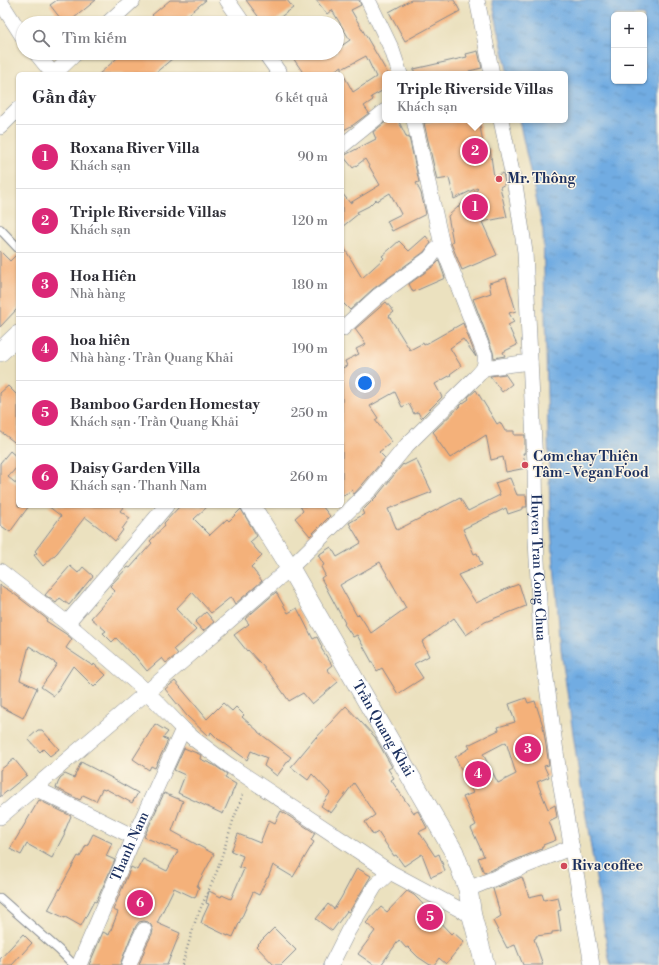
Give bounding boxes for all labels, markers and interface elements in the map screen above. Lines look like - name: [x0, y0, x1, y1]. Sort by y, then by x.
- map controls: [611, 12, 647, 84]
- button: +: [611, 12, 647, 48]
- search box: [16, 16, 344, 60]
- icon: search: [30, 27, 52, 49]
- text: Tìm kiếm: [62, 29, 127, 48]
- button: −: [611, 48, 647, 84]
- popup: [382, 71, 568, 123]
- text: Triple Riverside Villas: [397, 80, 553, 99]
- text: Gần đây: [32, 87, 96, 109]
- text: 6 kết quả: [275, 90, 328, 106]
- text: Khách sạn: [397, 99, 458, 115]
- pin: 2: [462, 136, 488, 166]
- text: Roxana River Villa: [70, 139, 200, 158]
- text: 1: [42, 149, 48, 165]
- text: 90 m: [297, 149, 328, 165]
- text: Khách sạn: [70, 158, 131, 174]
- place label: Mr. Thông: [507, 170, 576, 188]
- marker: Mr. Thông: [494, 174, 504, 184]
- pin: 1: [462, 192, 488, 222]
- text: Triple Riverside Villas: [70, 203, 226, 222]
- text: 2: [41, 213, 49, 229]
- text: 120 m: [292, 213, 328, 229]
- text: Khách sạn: [70, 222, 131, 238]
- text: Hoa Hiên: [70, 267, 136, 286]
- text: 3: [41, 277, 49, 293]
- text: 180 m: [292, 277, 328, 293]
- text: Nhà hàng: [70, 286, 125, 302]
- text: hoa hiên: [70, 331, 130, 350]
- text: 4: [41, 341, 49, 357]
- text: 190 m: [292, 341, 328, 357]
- text: Nhà hàng · Trần Quang Khải: [70, 350, 234, 366]
- your location: [355, 373, 375, 393]
- text: Bamboo Garden Homestay: [70, 395, 260, 414]
- text: 5: [41, 405, 49, 421]
- text: 250 m: [291, 405, 328, 421]
- text: Khách sạn · Trần Quang Khải: [70, 414, 239, 430]
- place label: Cơm chay Thiện Tâm - Vegan Food: [533, 448, 649, 482]
- text: Daisy Garden Villa: [70, 459, 200, 478]
- marker: Cơm chay Thiện Tâm - Vegan Food: [520, 460, 530, 470]
- text: 6: [41, 469, 49, 485]
- text: 260 m: [290, 469, 328, 485]
- text: Khách sạn · Thanh Nam: [70, 478, 207, 494]
- street label: Huyen Tran Cong Chua: [526, 494, 550, 642]
- street label: Trần Quang Khải: [348, 677, 418, 781]
- pin: 3: [515, 734, 541, 764]
- pin: 4: [465, 759, 491, 789]
- street label: Thanh Nam: [107, 809, 153, 884]
- place label: Riva coffee: [572, 857, 643, 875]
- marker: Riva coffee: [559, 861, 569, 871]
- pin: 6: [127, 888, 153, 918]
- pin: 5: [417, 902, 443, 932]

